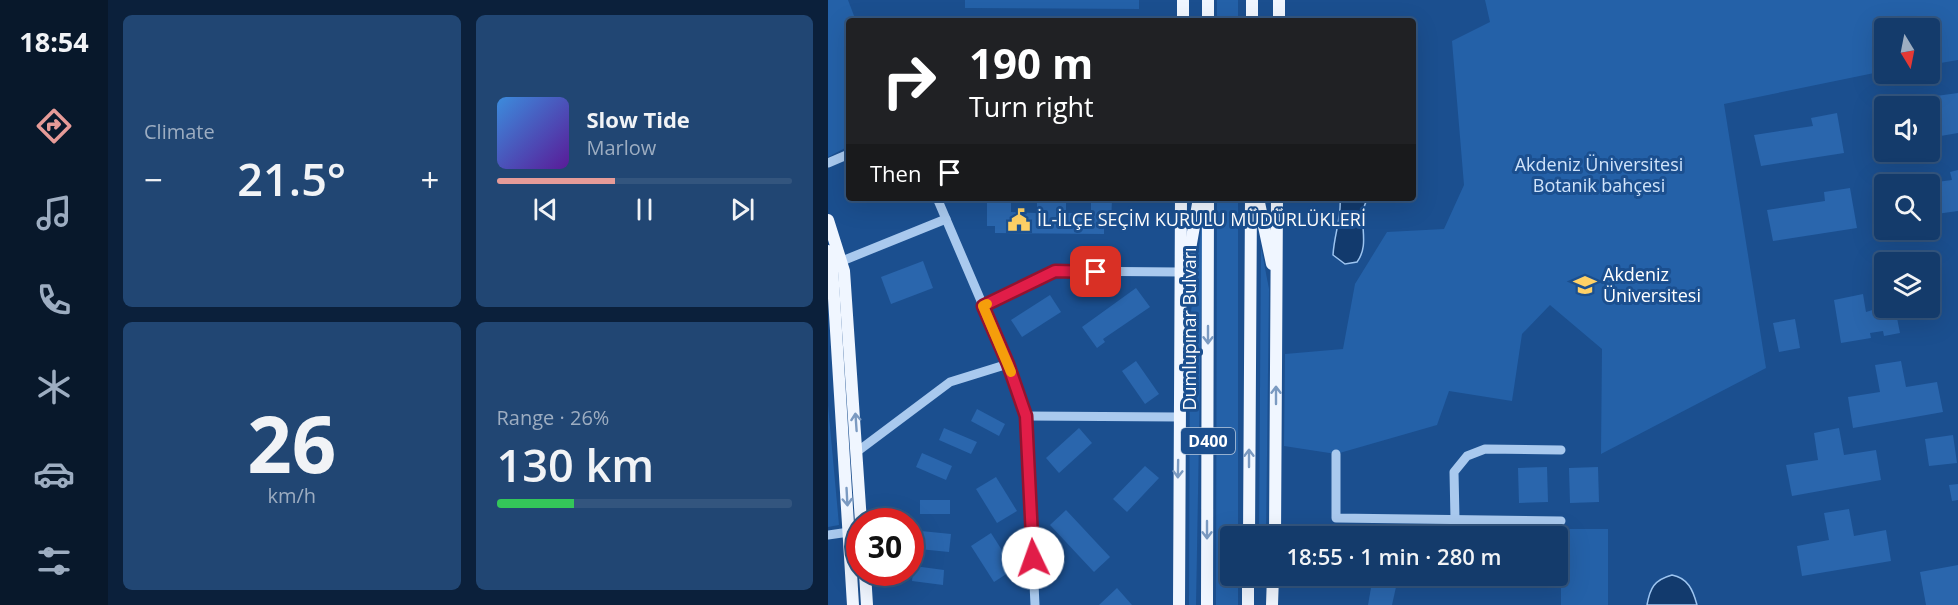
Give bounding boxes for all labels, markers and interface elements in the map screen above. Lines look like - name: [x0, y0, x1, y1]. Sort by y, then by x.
- north arrow: [1874, 18, 1940, 84]
- map controls: [1874, 18, 1940, 318]
- text: 18:54: [19, 23, 89, 60]
- text: 190 m: [969, 34, 1093, 91]
- icon: right: [870, 42, 948, 120]
- text: Turn right: [969, 88, 1094, 125]
- button: sound: [1874, 96, 1940, 162]
- text: Slow Tide: [587, 104, 690, 134]
- icon: directions: [33, 105, 75, 147]
- text: Climate: [144, 118, 215, 145]
- text: Marlow: [587, 134, 656, 161]
- text: 21.5°: [237, 148, 346, 209]
- park label: Akdeniz Üniversitesi Botanik bahçesi: [1515, 152, 1683, 197]
- icon: arrive: [933, 156, 966, 189]
- text: −: [144, 157, 163, 202]
- text: +: [421, 157, 439, 202]
- text: Then: [870, 158, 921, 188]
- button: search: [1874, 174, 1940, 240]
- icon: music: [33, 192, 75, 234]
- icon: previous: [529, 193, 562, 226]
- icon: pause: [628, 193, 661, 226]
- icon: next: [726, 193, 759, 226]
- public building icon: İL-İLÇE SEÇİM KURULU MÜDÜRLÜKLERİ: [1006, 207, 1032, 233]
- place label: İL-İLÇE SEÇİM KURULU MÜDÜRLÜKLERİ: [1037, 207, 1366, 231]
- pin: [1070, 246, 1121, 297]
- street label: Dumlupınar Bulvarı: [1177, 247, 1201, 411]
- button: layers: [1874, 252, 1940, 318]
- icon: arrive: [1079, 255, 1112, 288]
- place label: Akdeniz Üniversitesi: [1603, 262, 1701, 307]
- school or university icon: Akdeniz Üniversitesi: [1572, 272, 1598, 298]
- icon: phone: [33, 279, 75, 321]
- one-way arrow: [1202, 324, 1214, 344]
- icon: climate: [33, 366, 75, 408]
- one-way arrow: [1270, 385, 1282, 405]
- text: 26: [247, 390, 336, 496]
- text: Range · 26%: [497, 404, 609, 431]
- one-way arrow: [850, 412, 861, 432]
- road number: D400: [1181, 428, 1235, 454]
- text: 130 km: [497, 434, 654, 495]
- one-way arrow: [1243, 448, 1255, 468]
- icon: car: [33, 453, 75, 495]
- one-way arrow: [1172, 458, 1184, 478]
- text: km/h: [267, 482, 316, 509]
- one-way arrow: [841, 487, 853, 507]
- speed limit sign: 30: [846, 508, 924, 586]
- one-way arrow: [1201, 519, 1213, 539]
- position arrow: [1001, 526, 1065, 590]
- icon: filters: [33, 540, 75, 582]
- text: 18:55 · 1 min · 280 m: [1286, 541, 1502, 571]

